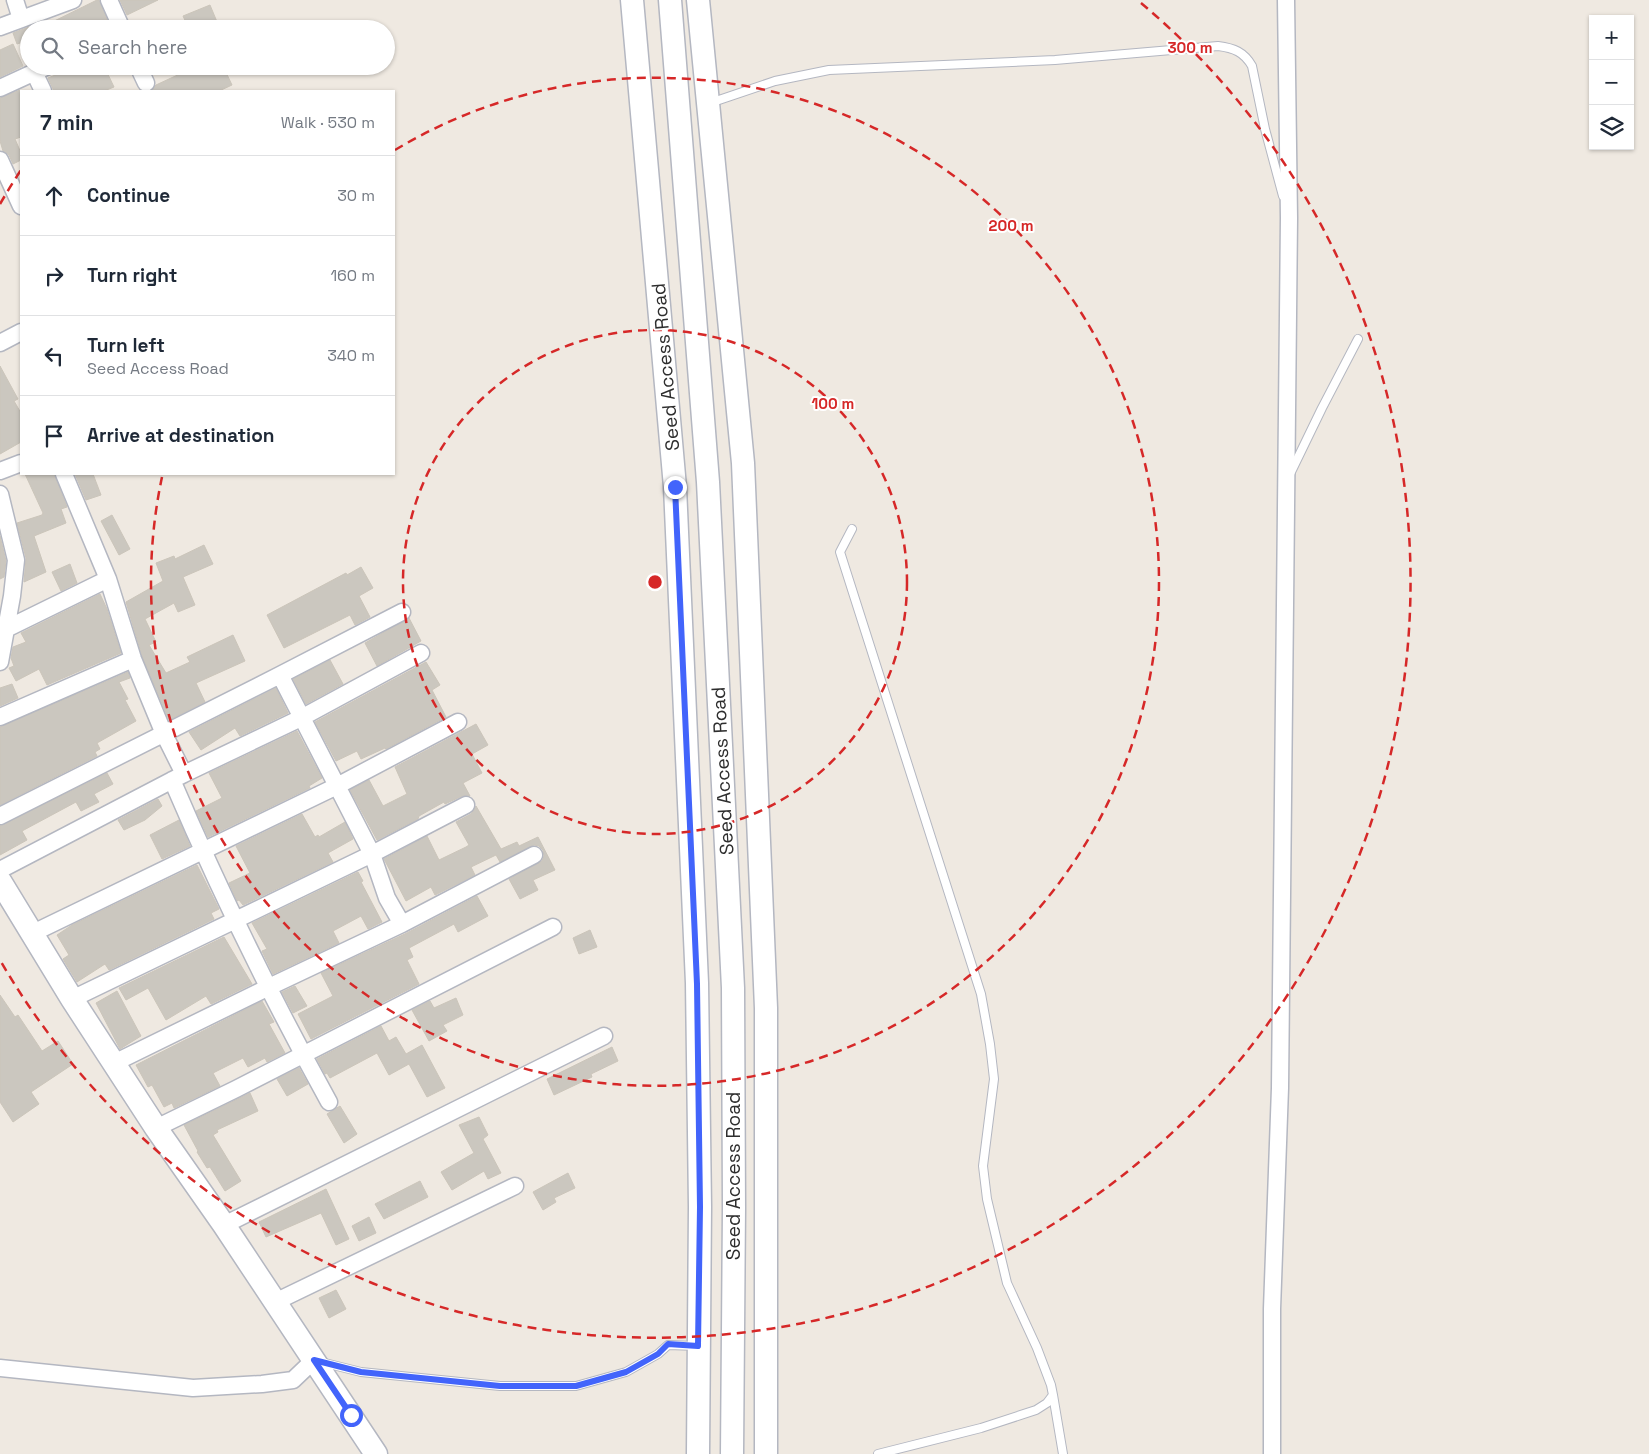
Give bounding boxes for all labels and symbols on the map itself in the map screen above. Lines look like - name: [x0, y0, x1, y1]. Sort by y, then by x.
- text: 300 m: [1167, 38, 1213, 57]
- text: 200 m: [989, 216, 1033, 235]
- street label: Seed Access Road: [646, 282, 685, 452]
- text: 100 m: [812, 394, 854, 413]
- route end: [664, 476, 687, 499]
- centre of rings: [646, 573, 664, 591]
- street label: Seed Access Road: [706, 686, 739, 856]
- street label: Seed Access Road: [721, 1092, 746, 1260]
- route start: [340, 1404, 363, 1427]

